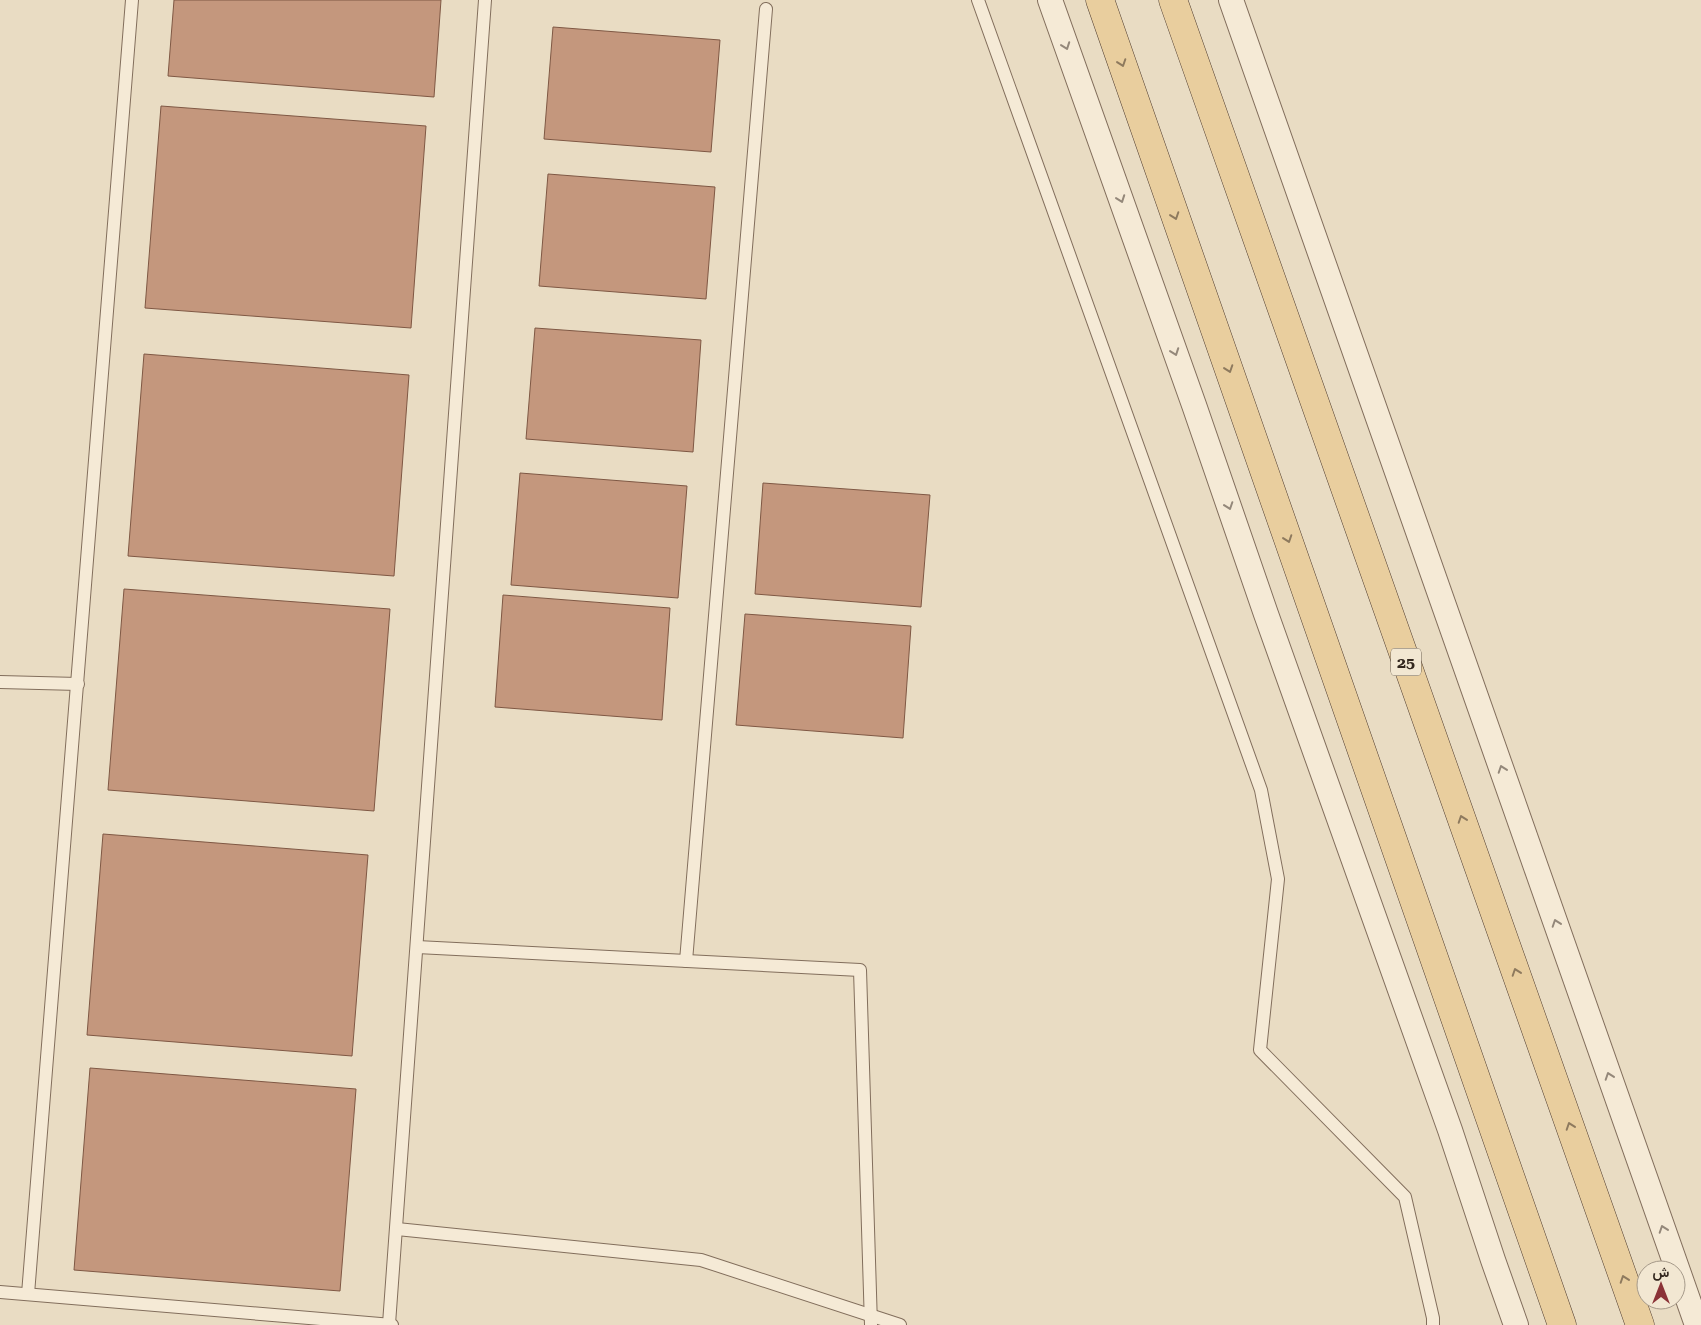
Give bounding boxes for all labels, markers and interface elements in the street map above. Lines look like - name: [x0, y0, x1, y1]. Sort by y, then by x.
- one-way arrow: [1060, 41, 1070, 50]
- one-way arrow: [1116, 58, 1126, 66]
- one-way arrow: [1115, 194, 1125, 203]
- one-way arrow: [1170, 211, 1180, 220]
- one-way arrow: [1169, 347, 1179, 356]
- one-way arrow: [1223, 365, 1233, 373]
- one-way arrow: [1223, 501, 1233, 509]
- one-way arrow: [1282, 535, 1292, 543]
- road number: 25: [1391, 649, 1421, 676]
- one-way arrow: [1498, 766, 1508, 774]
- one-way arrow: [1457, 815, 1467, 824]
- one-way arrow: [1551, 919, 1561, 928]
- one-way arrow: [1511, 969, 1521, 977]
- one-way arrow: [1605, 1072, 1615, 1081]
- one-way arrow: [1565, 1122, 1575, 1131]
- one-way arrow: [1659, 1226, 1669, 1234]
- north arrow: [1636, 1260, 1686, 1310]
- text: ش: [1653, 1264, 1670, 1281]
- one-way arrow: [1619, 1275, 1629, 1284]

